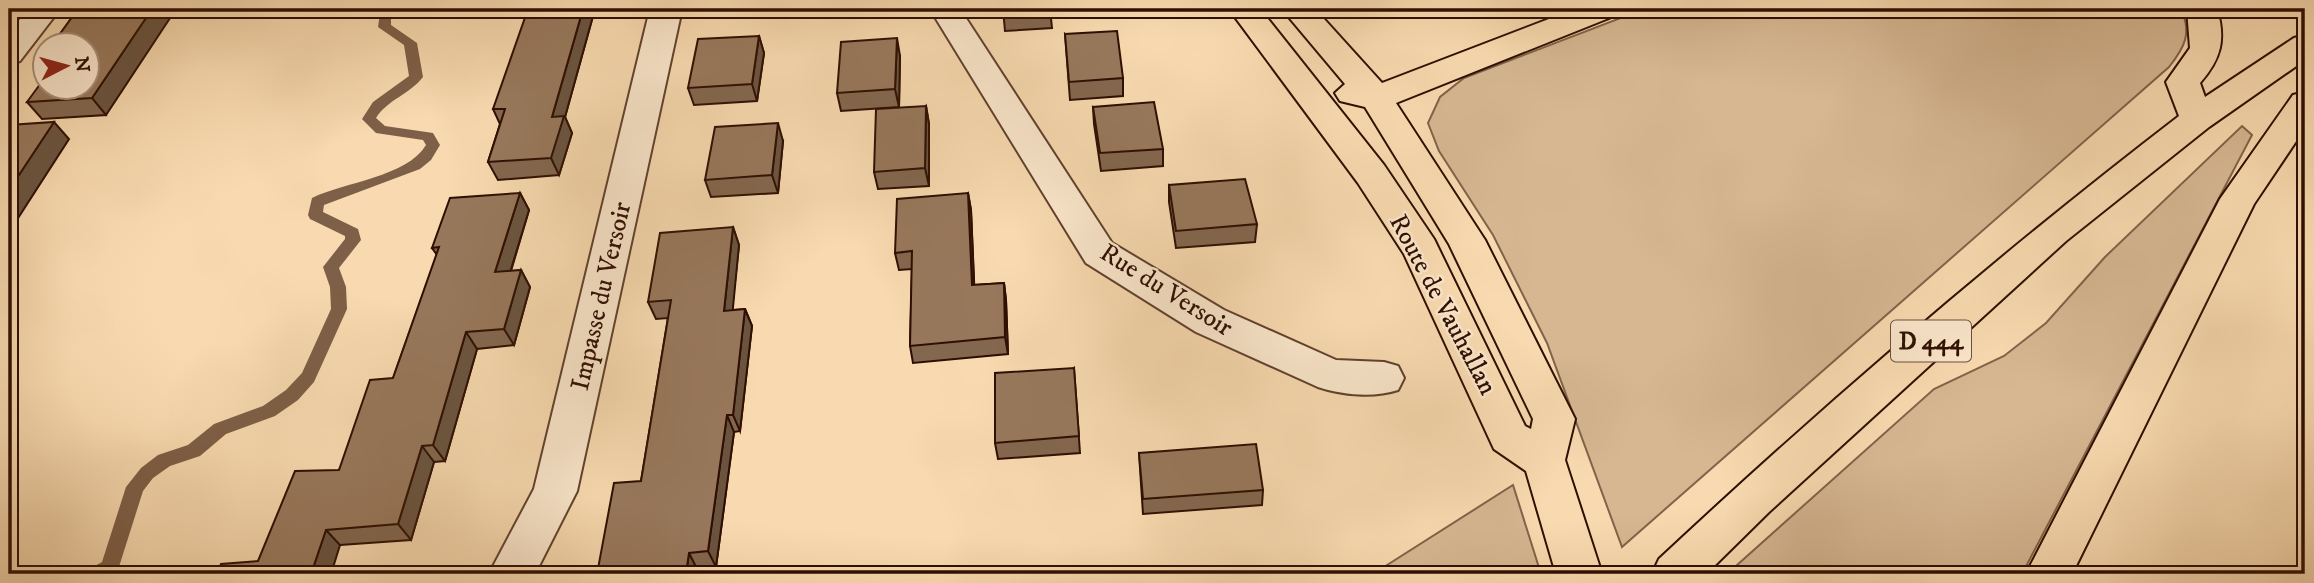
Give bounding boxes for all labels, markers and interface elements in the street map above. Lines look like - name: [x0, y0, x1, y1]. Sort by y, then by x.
- north arrow: [32, 32, 102, 102]
- text: N: [69, 55, 94, 74]
- street label: Impasse du Versoir: [564, 199, 639, 394]
- street label: Route de Vauhallan: [1381, 209, 1504, 401]
- street label: Rue du Versoir: [1094, 236, 1239, 344]
- road number: D 444: [1891, 320, 1971, 362]

